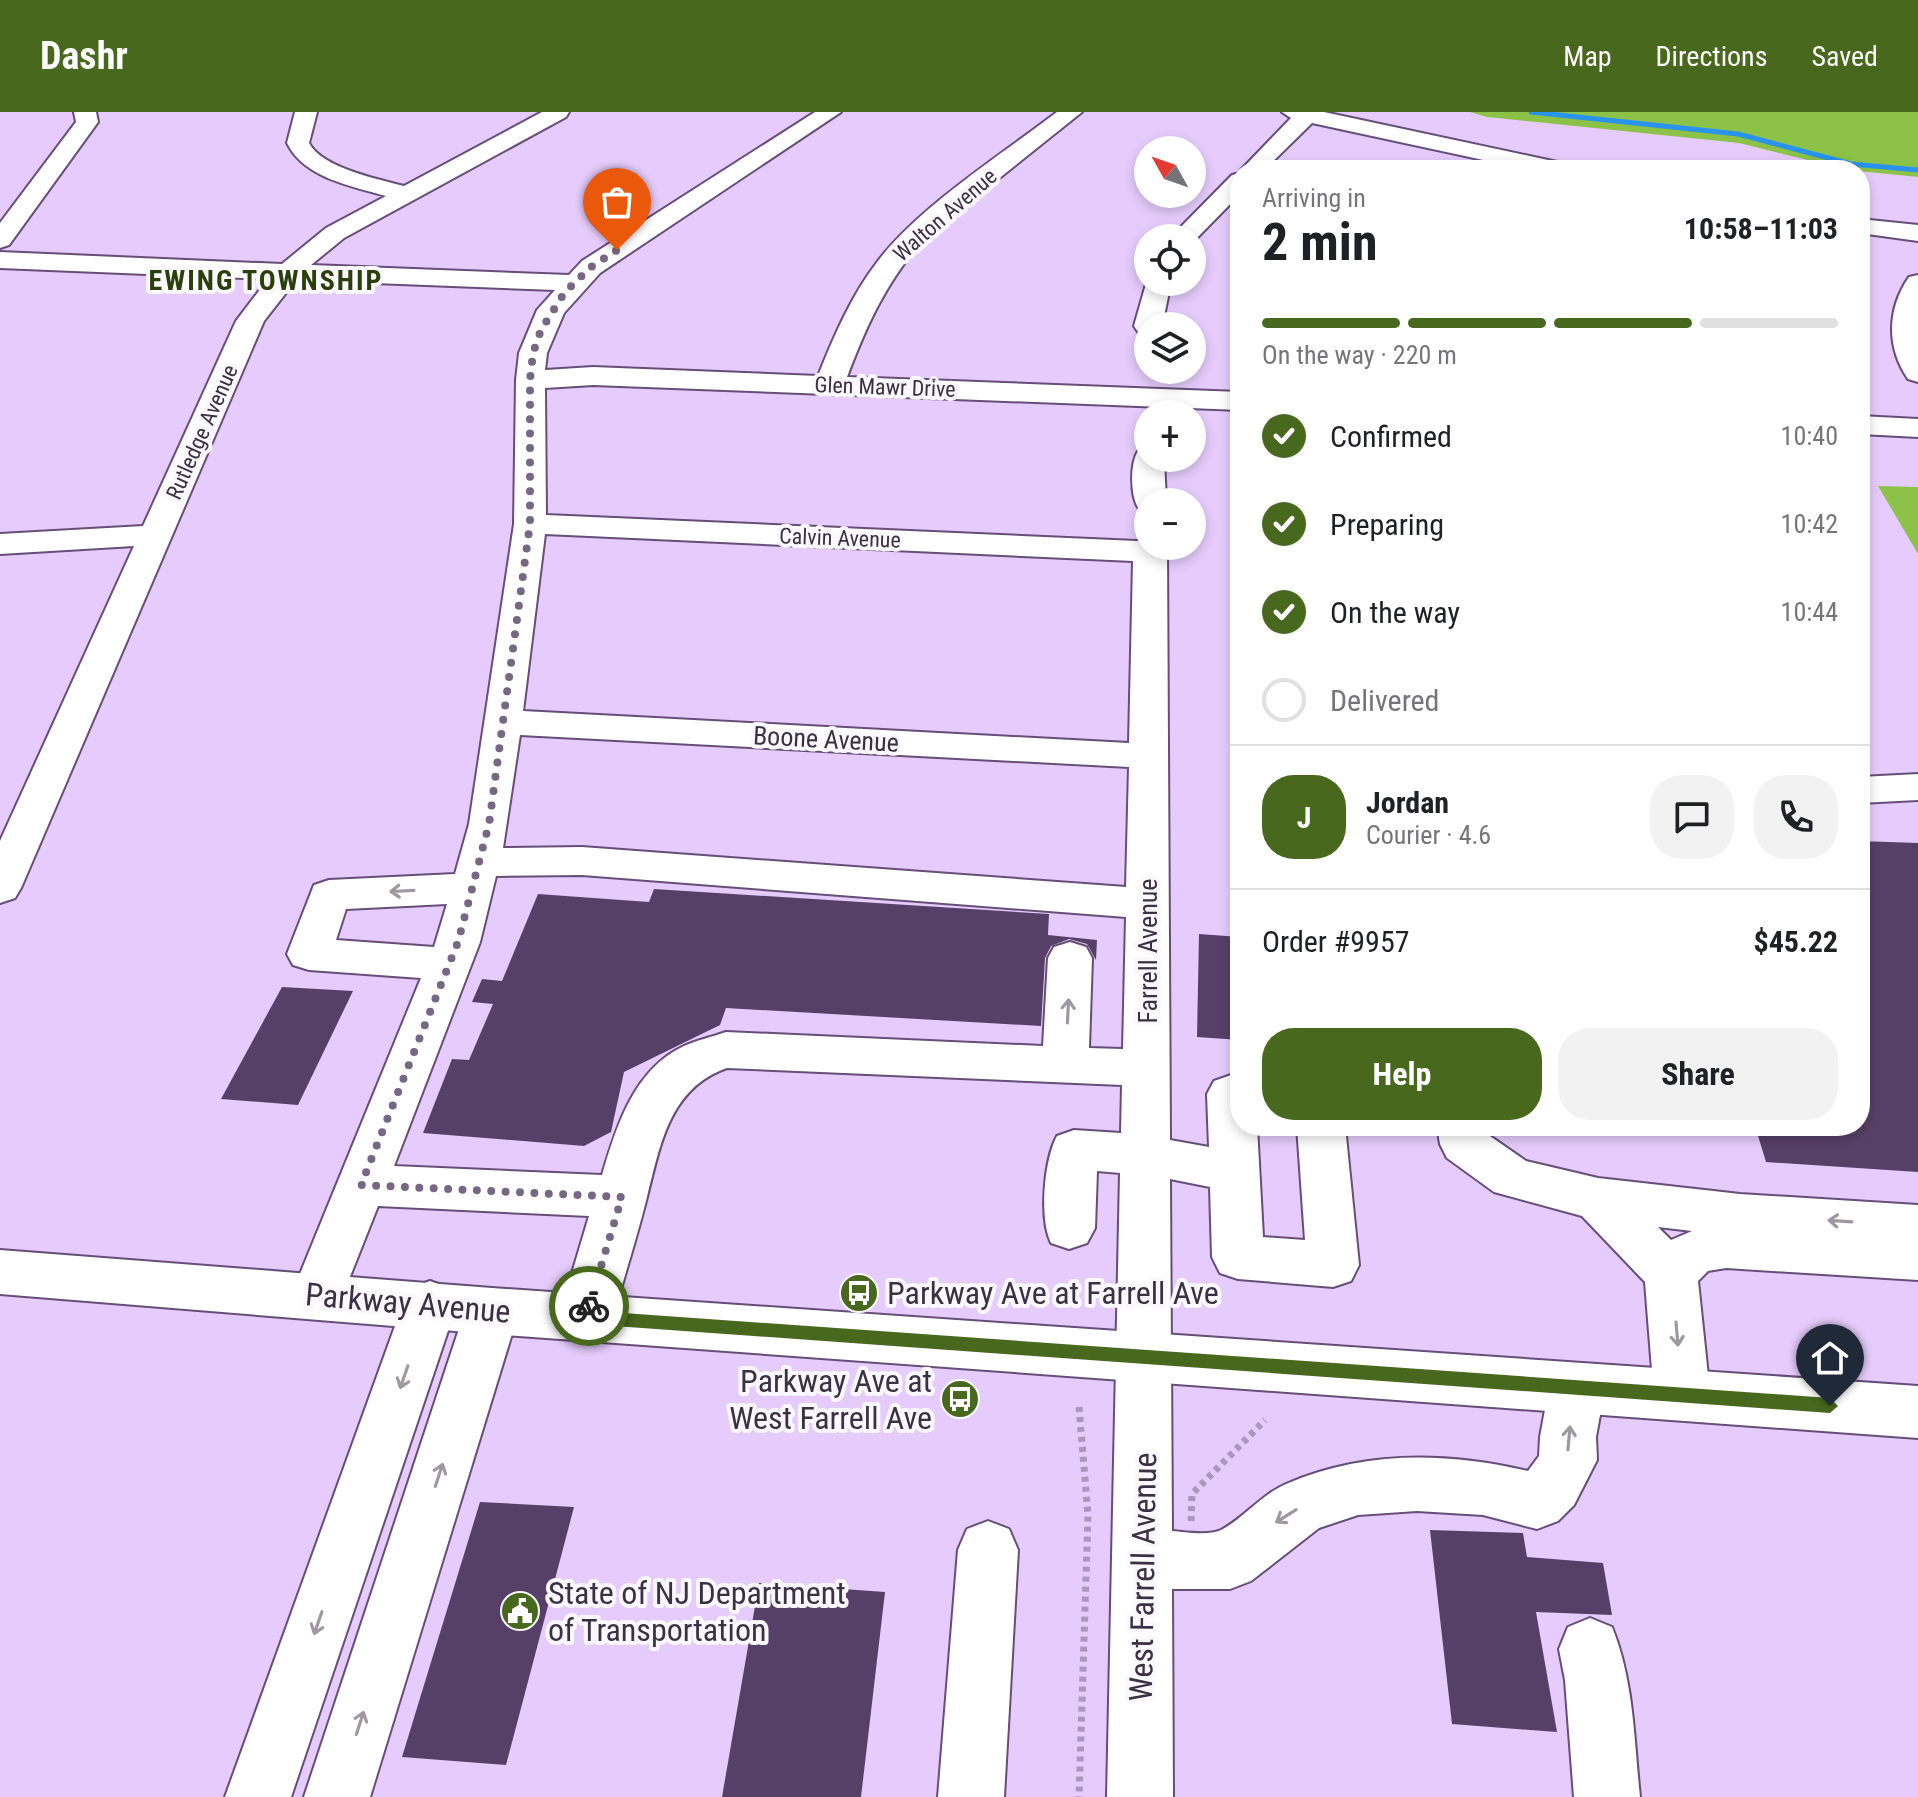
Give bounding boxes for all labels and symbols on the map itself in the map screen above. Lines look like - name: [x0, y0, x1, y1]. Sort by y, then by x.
- north arrow: [1134, 136, 1206, 208]
- street label: Walton Avenue: [888, 163, 1002, 267]
- pin: [583, 168, 651, 250]
- district label: EWING TOWNSHIP: [148, 264, 384, 297]
- street label: Rutledge Avenue: [161, 361, 243, 503]
- street label: Glen Mawr Drive: [814, 372, 956, 402]
- street label: Calvin Avenue: [779, 523, 901, 553]
- street label: Boone Avenue: [752, 720, 900, 758]
- street label: Farrell Avenue: [1133, 878, 1163, 1024]
- one-way arrow: [389, 884, 415, 899]
- one-way arrow: [1060, 998, 1075, 1025]
- one-way arrow: [1827, 1213, 1854, 1228]
- courier: [549, 1266, 629, 1346]
- bus stop icon: Parkway Ave at Farrell Ave: [838, 1272, 880, 1314]
- place label: Parkway Ave at Farrell Ave: [887, 1274, 1219, 1312]
- street label: Parkway Avenue: [304, 1275, 512, 1331]
- one-way arrow: [1670, 1321, 1685, 1347]
- pin: [1796, 1324, 1864, 1406]
- place label: Parkway Ave at West Farrell Ave: [729, 1362, 932, 1437]
- one-way arrow: [395, 1364, 410, 1389]
- bus stop icon: Parkway Ave at West Farrell Ave: [939, 1378, 981, 1420]
- one-way arrow: [1562, 1425, 1577, 1452]
- street label: West Farrell Avenue: [1122, 1452, 1164, 1702]
- one-way arrow: [433, 1463, 448, 1488]
- one-way arrow: [1275, 1509, 1298, 1525]
- place label: State of NJ Department of Transportation: [548, 1574, 846, 1649]
- public building icon: State of NJ Department of Transportation: [499, 1590, 541, 1632]
- one-way arrow: [310, 1610, 325, 1635]
- one-way arrow: [354, 1710, 369, 1735]

